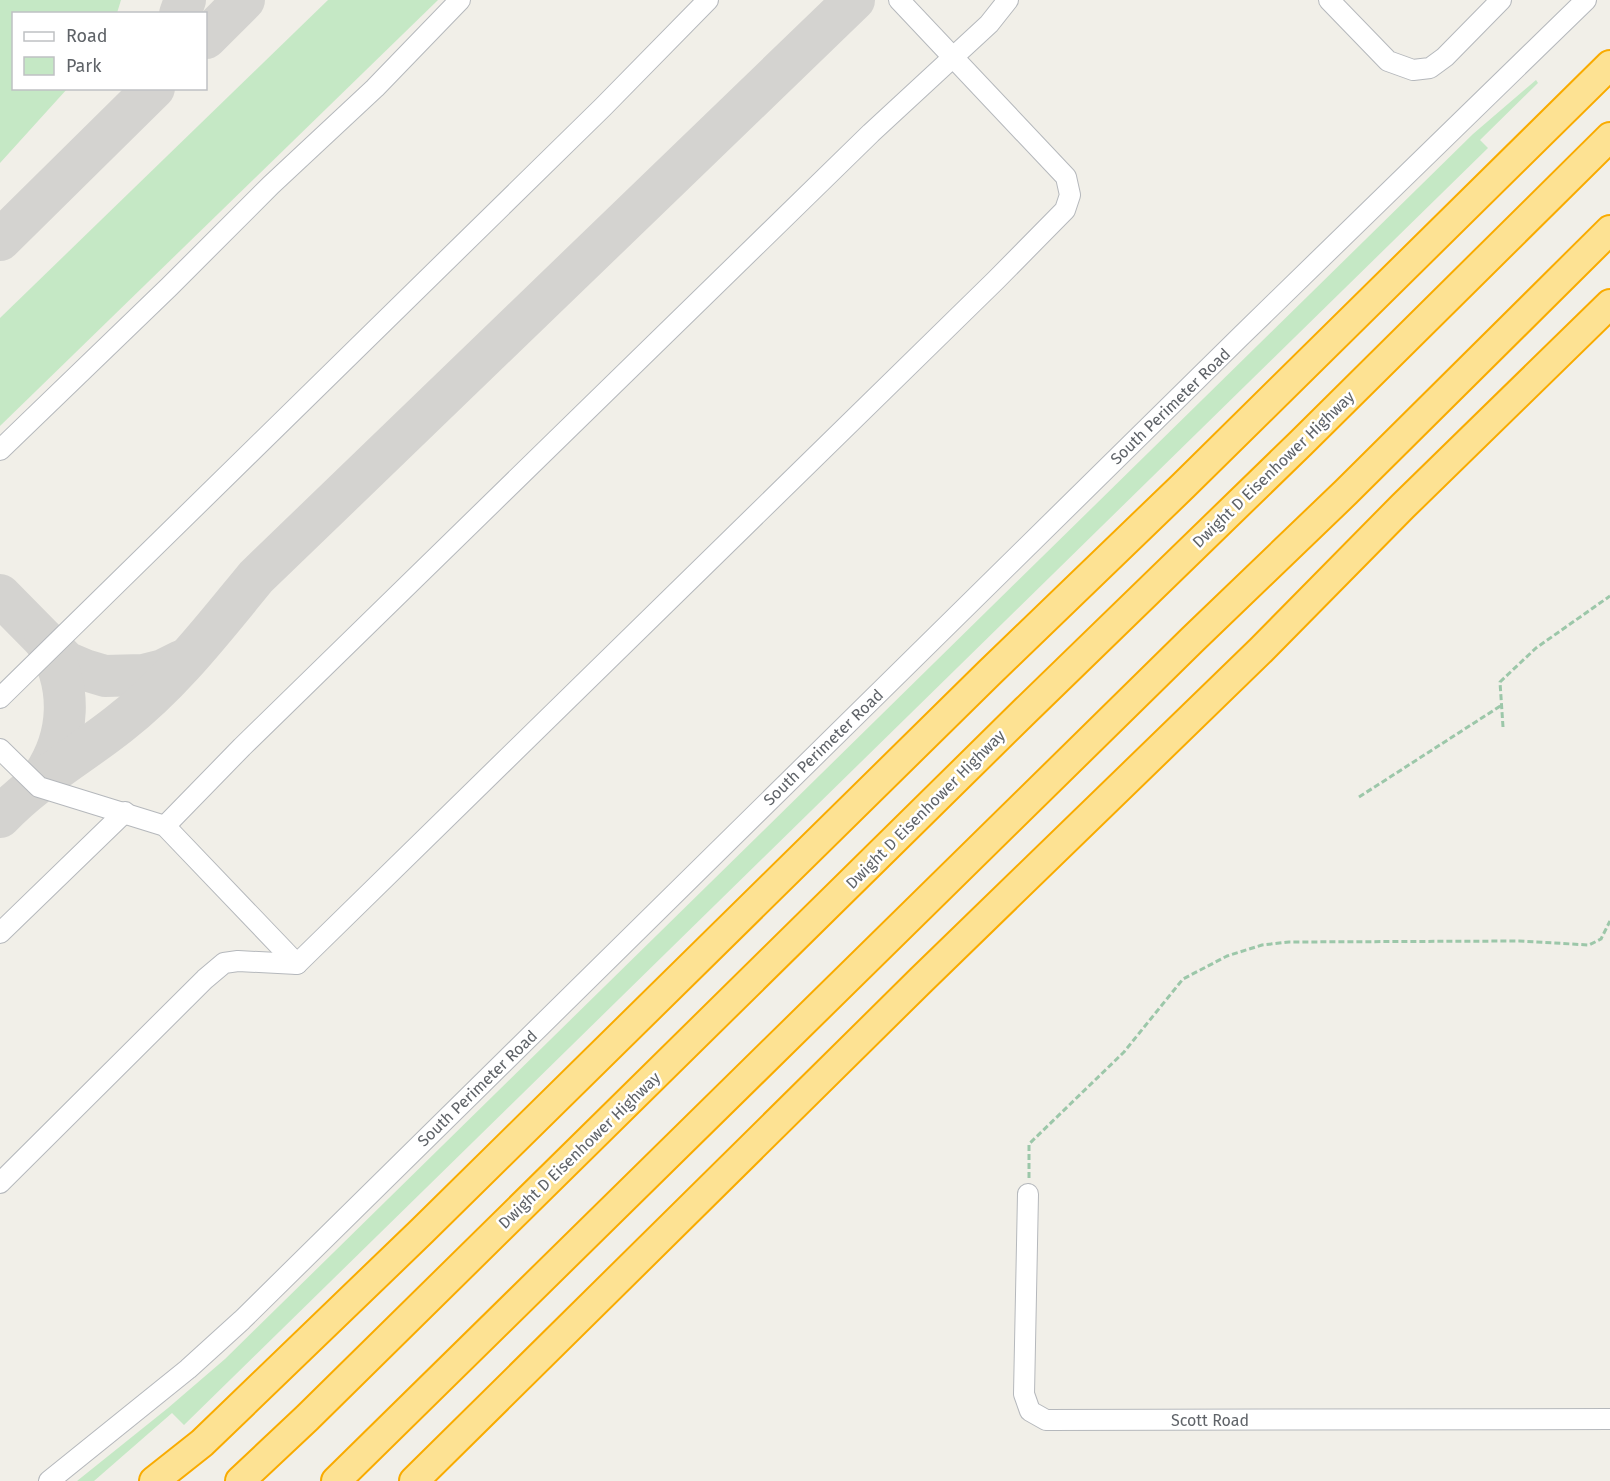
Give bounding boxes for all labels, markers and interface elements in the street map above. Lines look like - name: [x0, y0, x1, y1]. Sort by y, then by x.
- legend: [12, 12, 207, 90]
- text: Road: [66, 25, 108, 47]
- text: Park: [66, 55, 102, 77]
- street label: South Perimeter Road: [1107, 344, 1234, 468]
- street label: Dwight D Eisenhower Highway: [1189, 387, 1358, 552]
- street label: South Perimeter Road: [760, 685, 887, 809]
- street label: Dwight D Eisenhower Highway: [842, 726, 1009, 893]
- street label: South Perimeter Road: [414, 1026, 541, 1150]
- street label: Dwight D Eisenhower Highway: [495, 1068, 664, 1233]
- street label: Scott Road: [1171, 1411, 1249, 1430]

